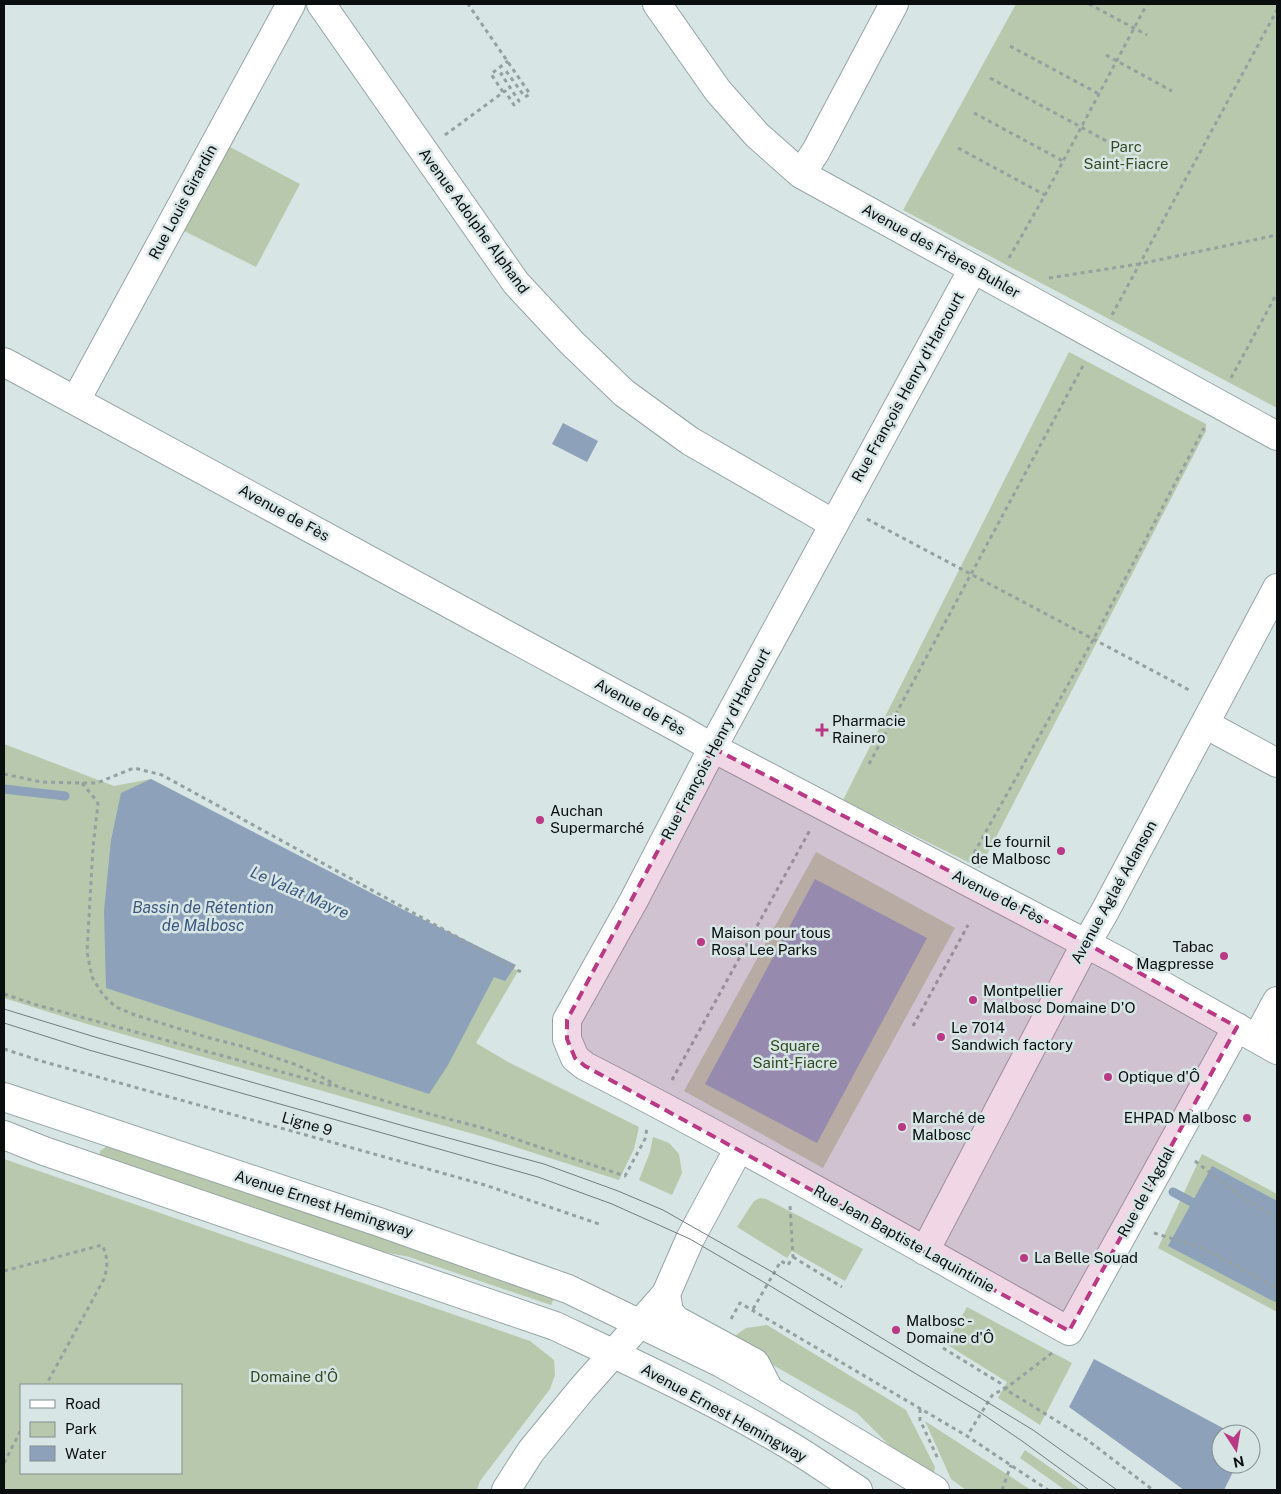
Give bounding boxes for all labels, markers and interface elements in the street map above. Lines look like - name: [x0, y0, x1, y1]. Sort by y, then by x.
- park label: Parc Saint-Fiacre: [1084, 138, 1168, 172]
- street label: Rue Louis Girardin: [145, 142, 220, 262]
- street label: Avenue Adolphe Alphand: [416, 145, 533, 297]
- street label: Avenue des Frères Buhler: [859, 200, 1023, 301]
- street label: Rue François Henry d'Harcourt: [848, 289, 967, 485]
- street label: Avenue de Fès: [236, 481, 332, 544]
- street label: Rue François Henry d'Harcourt: [658, 645, 774, 843]
- street label: Avenue de Fès: [592, 675, 688, 738]
- place label: Pharmacie Rainero: [832, 712, 906, 746]
- marker: Pharmacie Rainero: [816, 724, 828, 736]
- place label: Auchan Supermarché: [550, 802, 644, 836]
- marker: Auchan Supermarché: [534, 814, 546, 826]
- street label: Avenue Aglaé Adanson: [1067, 817, 1160, 966]
- place label: Le fournil de Malbosc: [971, 833, 1051, 867]
- marker: Le fournil de Malbosc: [1055, 845, 1067, 857]
- water label: Le Valat Mayre: [247, 862, 352, 923]
- street label: Avenue de Fès: [950, 866, 1047, 927]
- water label: Bassin de Rétention de Malbosc: [132, 898, 274, 935]
- place label: Maison pour tous Rosa Lee Parks: [711, 924, 831, 958]
- marker: Maison pour tous Rosa Lee Parks: [695, 936, 707, 948]
- place label: Tabac Magpresse: [1136, 938, 1214, 972]
- marker: Tabac Magpresse: [1218, 950, 1230, 962]
- place label: Montpellier Malbosc Domaine D'O: [983, 982, 1135, 1016]
- marker: Montpellier Malbosc Domaine D'O: [967, 994, 979, 1006]
- place label: Le 7014 Sandwich factory: [951, 1019, 1073, 1053]
- marker: Le 7014 Sandwich factory: [935, 1031, 947, 1043]
- park label: Square Saint-Fiacre: [753, 1037, 837, 1071]
- place label: Optique d'Ô: [1118, 1068, 1200, 1085]
- marker: Optique d'Ô: [1102, 1071, 1114, 1083]
- street label: Ligne 9: [280, 1108, 334, 1139]
- place label: Marché de Malbosc: [912, 1109, 985, 1143]
- place label: EHPAD Malbosc: [1124, 1109, 1237, 1126]
- marker: EHPAD Malbosc: [1241, 1112, 1253, 1124]
- marker: Marché de Malbosc: [896, 1121, 908, 1133]
- street label: Rue de l'Agdal: [1114, 1144, 1177, 1240]
- street label: Avenue Ernest Hemingway: [233, 1167, 415, 1240]
- street label: Rue Jean Baptiste Laquintinie: [811, 1182, 998, 1296]
- place label: La Belle Souad: [1034, 1249, 1138, 1266]
- marker: La Belle Souad: [1018, 1252, 1030, 1264]
- place label: Malbosc - Domaine d'Ô: [906, 1312, 994, 1346]
- marker: Malbosc - Domaine d'Ô: [890, 1324, 902, 1336]
- street label: Avenue Ernest Hemingway: [639, 1360, 810, 1465]
- park label: Domaine d'Ô: [250, 1368, 338, 1385]
- legend: [20, 1384, 182, 1474]
- text: Road: [65, 1395, 101, 1412]
- text: Park: [65, 1420, 97, 1437]
- north arrow: [1211, 1424, 1261, 1474]
- text: Water: [65, 1445, 107, 1462]
- text: N: [1232, 1453, 1246, 1471]

